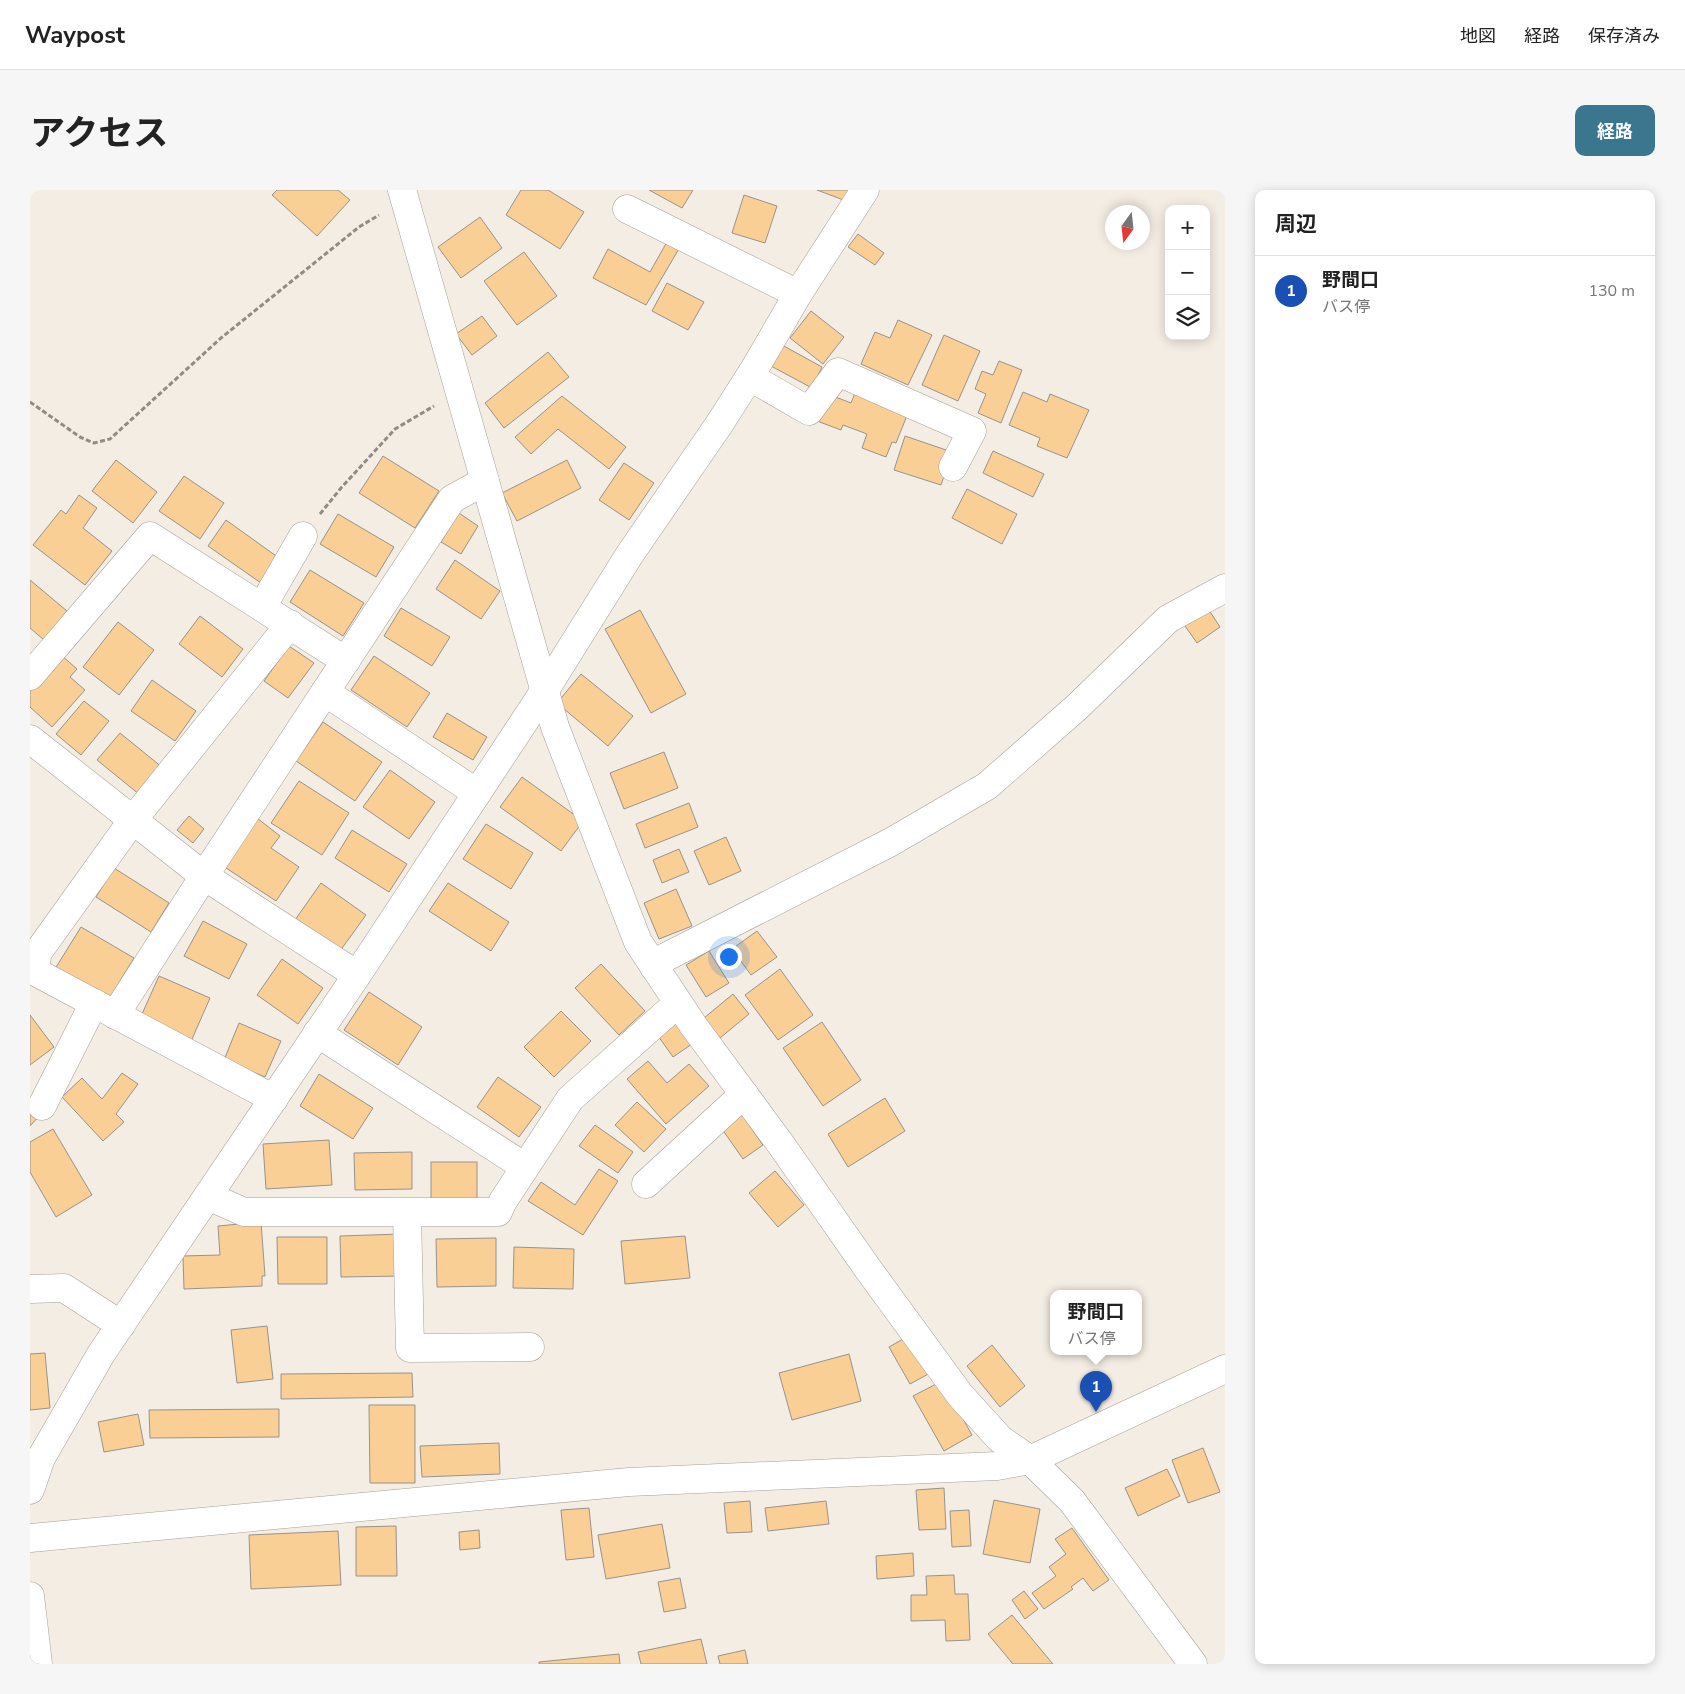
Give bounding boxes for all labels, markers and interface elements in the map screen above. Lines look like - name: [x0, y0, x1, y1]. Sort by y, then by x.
- text: Waypost: [25, 19, 125, 51]
- text: 地図: [1460, 24, 1496, 48]
- text: 経路: [1524, 24, 1560, 48]
- text: 保存済み: [1588, 24, 1660, 48]
- button: 経路: [1575, 105, 1655, 156]
- text: アクセス: [30, 110, 168, 157]
- north arrow: [1105, 205, 1150, 250]
- map controls: [1165, 205, 1210, 340]
- button: +: [1165, 205, 1210, 250]
- text: 周辺: [1275, 210, 1317, 238]
- button: −: [1165, 250, 1210, 295]
- text: 野間口: [1322, 267, 1379, 293]
- text: 1: [1286, 280, 1296, 302]
- text: 130 m: [1588, 280, 1635, 302]
- button: layers: [1165, 295, 1210, 340]
- text: バス停: [1322, 296, 1370, 318]
- your location: [716, 944, 742, 970]
- popup: [1050, 1290, 1142, 1355]
- text: 野間口: [1067, 1299, 1125, 1325]
- text: バス停: [1067, 1328, 1116, 1350]
- pin: 1: [1080, 1371, 1112, 1412]

